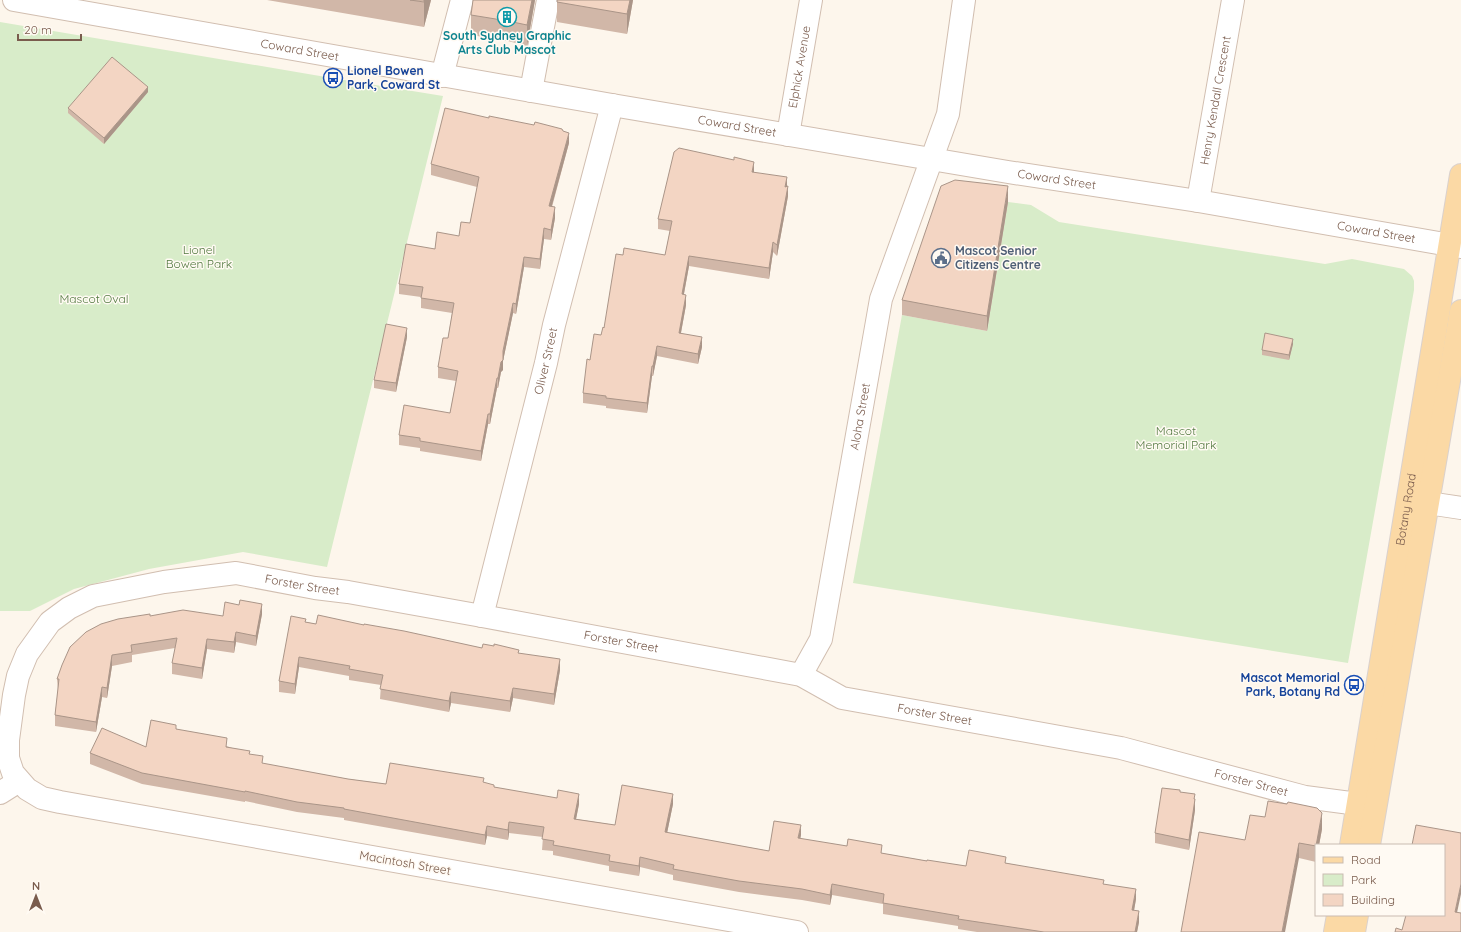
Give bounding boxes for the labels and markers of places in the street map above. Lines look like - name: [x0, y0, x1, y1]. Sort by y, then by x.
- building icon: South Sydney Graphic Arts Club Mascot: [496, 6, 518, 28]
- place label: South Sydney Graphic Arts Club Mascot: [443, 28, 571, 57]
- place label: Lionel Bowen Park, Coward St: [347, 63, 440, 92]
- bus stop icon: Lionel Bowen Park, Coward St: [322, 67, 344, 89]
- place label: Mascot Senior Citizens Centre: [955, 243, 1041, 272]
- public building icon: Mascot Senior Citizens Centre: [930, 247, 952, 269]
- place label: Mascot Memorial Park, Botany Rd: [1241, 670, 1340, 699]
- bus stop icon: Mascot Memorial Park, Botany Rd: [1343, 674, 1365, 696]

